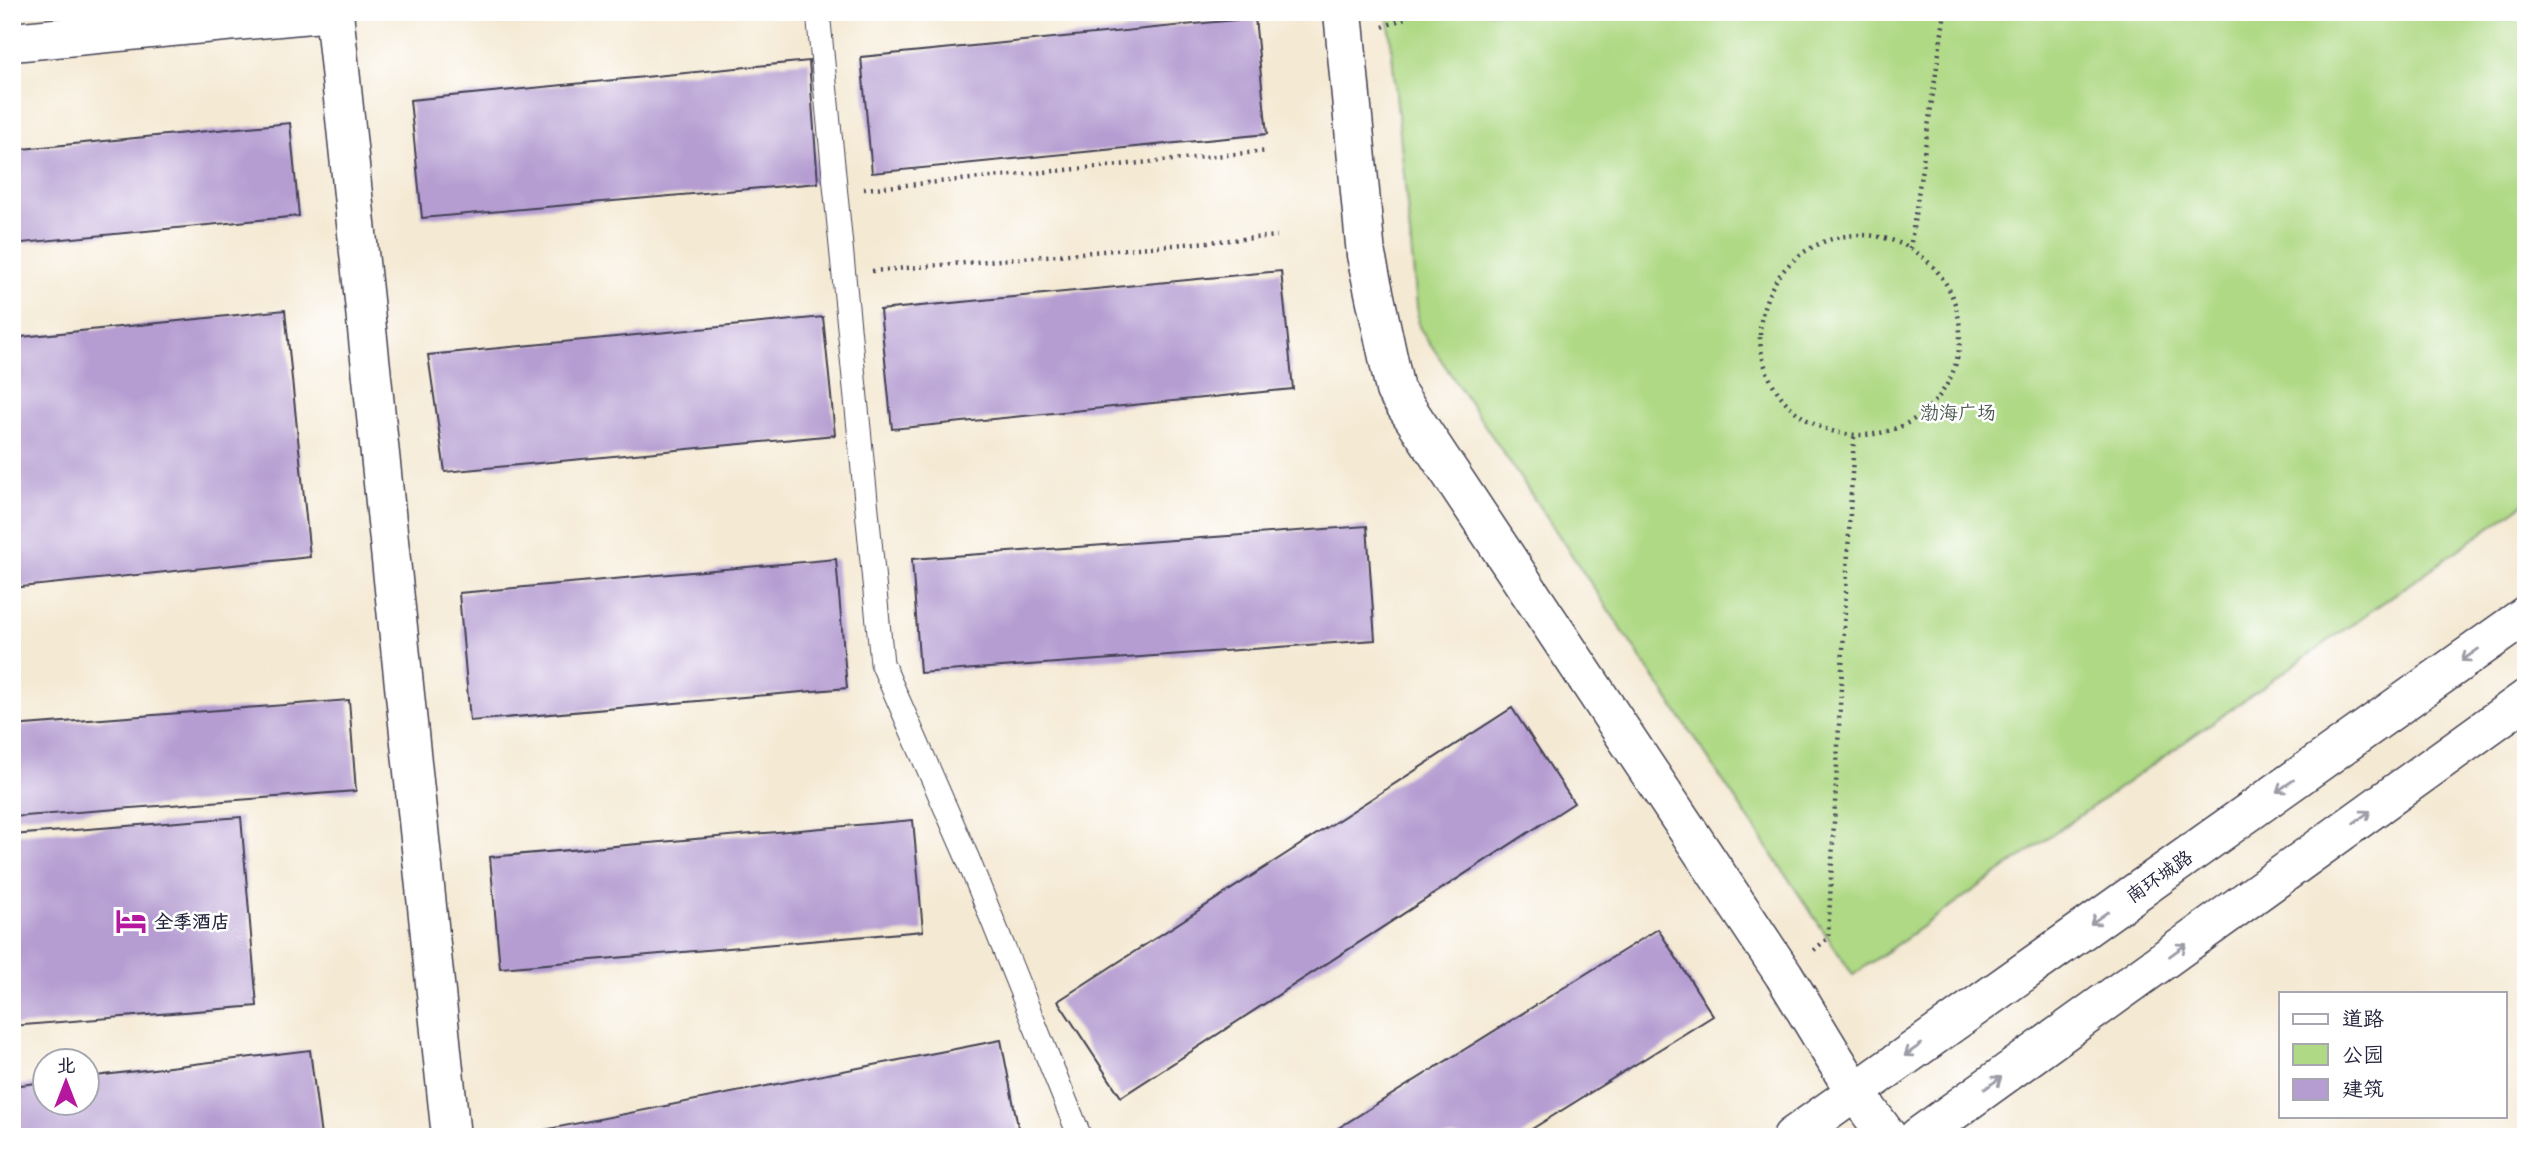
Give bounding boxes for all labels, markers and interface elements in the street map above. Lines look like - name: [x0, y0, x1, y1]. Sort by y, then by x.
- park label: 渤海广场: [1920, 397, 1996, 425]
- one-way arrow: [2461, 648, 2480, 662]
- one-way arrow: [2276, 779, 2295, 794]
- one-way arrow: [2352, 809, 2371, 824]
- street label: 南环城路: [2119, 842, 2198, 908]
- hotel icon: 全季酒店: [114, 904, 148, 938]
- place label: 全季酒店: [154, 906, 230, 934]
- one-way arrow: [2090, 911, 2109, 925]
- one-way arrow: [2168, 942, 2187, 957]
- legend: [2279, 992, 2506, 1118]
- text: 道路: [2342, 1001, 2384, 1033]
- text: 公园: [2342, 1037, 2384, 1069]
- one-way arrow: [1904, 1043, 1923, 1057]
- north arrow: [32, 1048, 102, 1118]
- text: 北: [56, 1050, 76, 1078]
- text: 建筑: [2342, 1071, 2384, 1103]
- one-way arrow: [1983, 1075, 2002, 1090]

